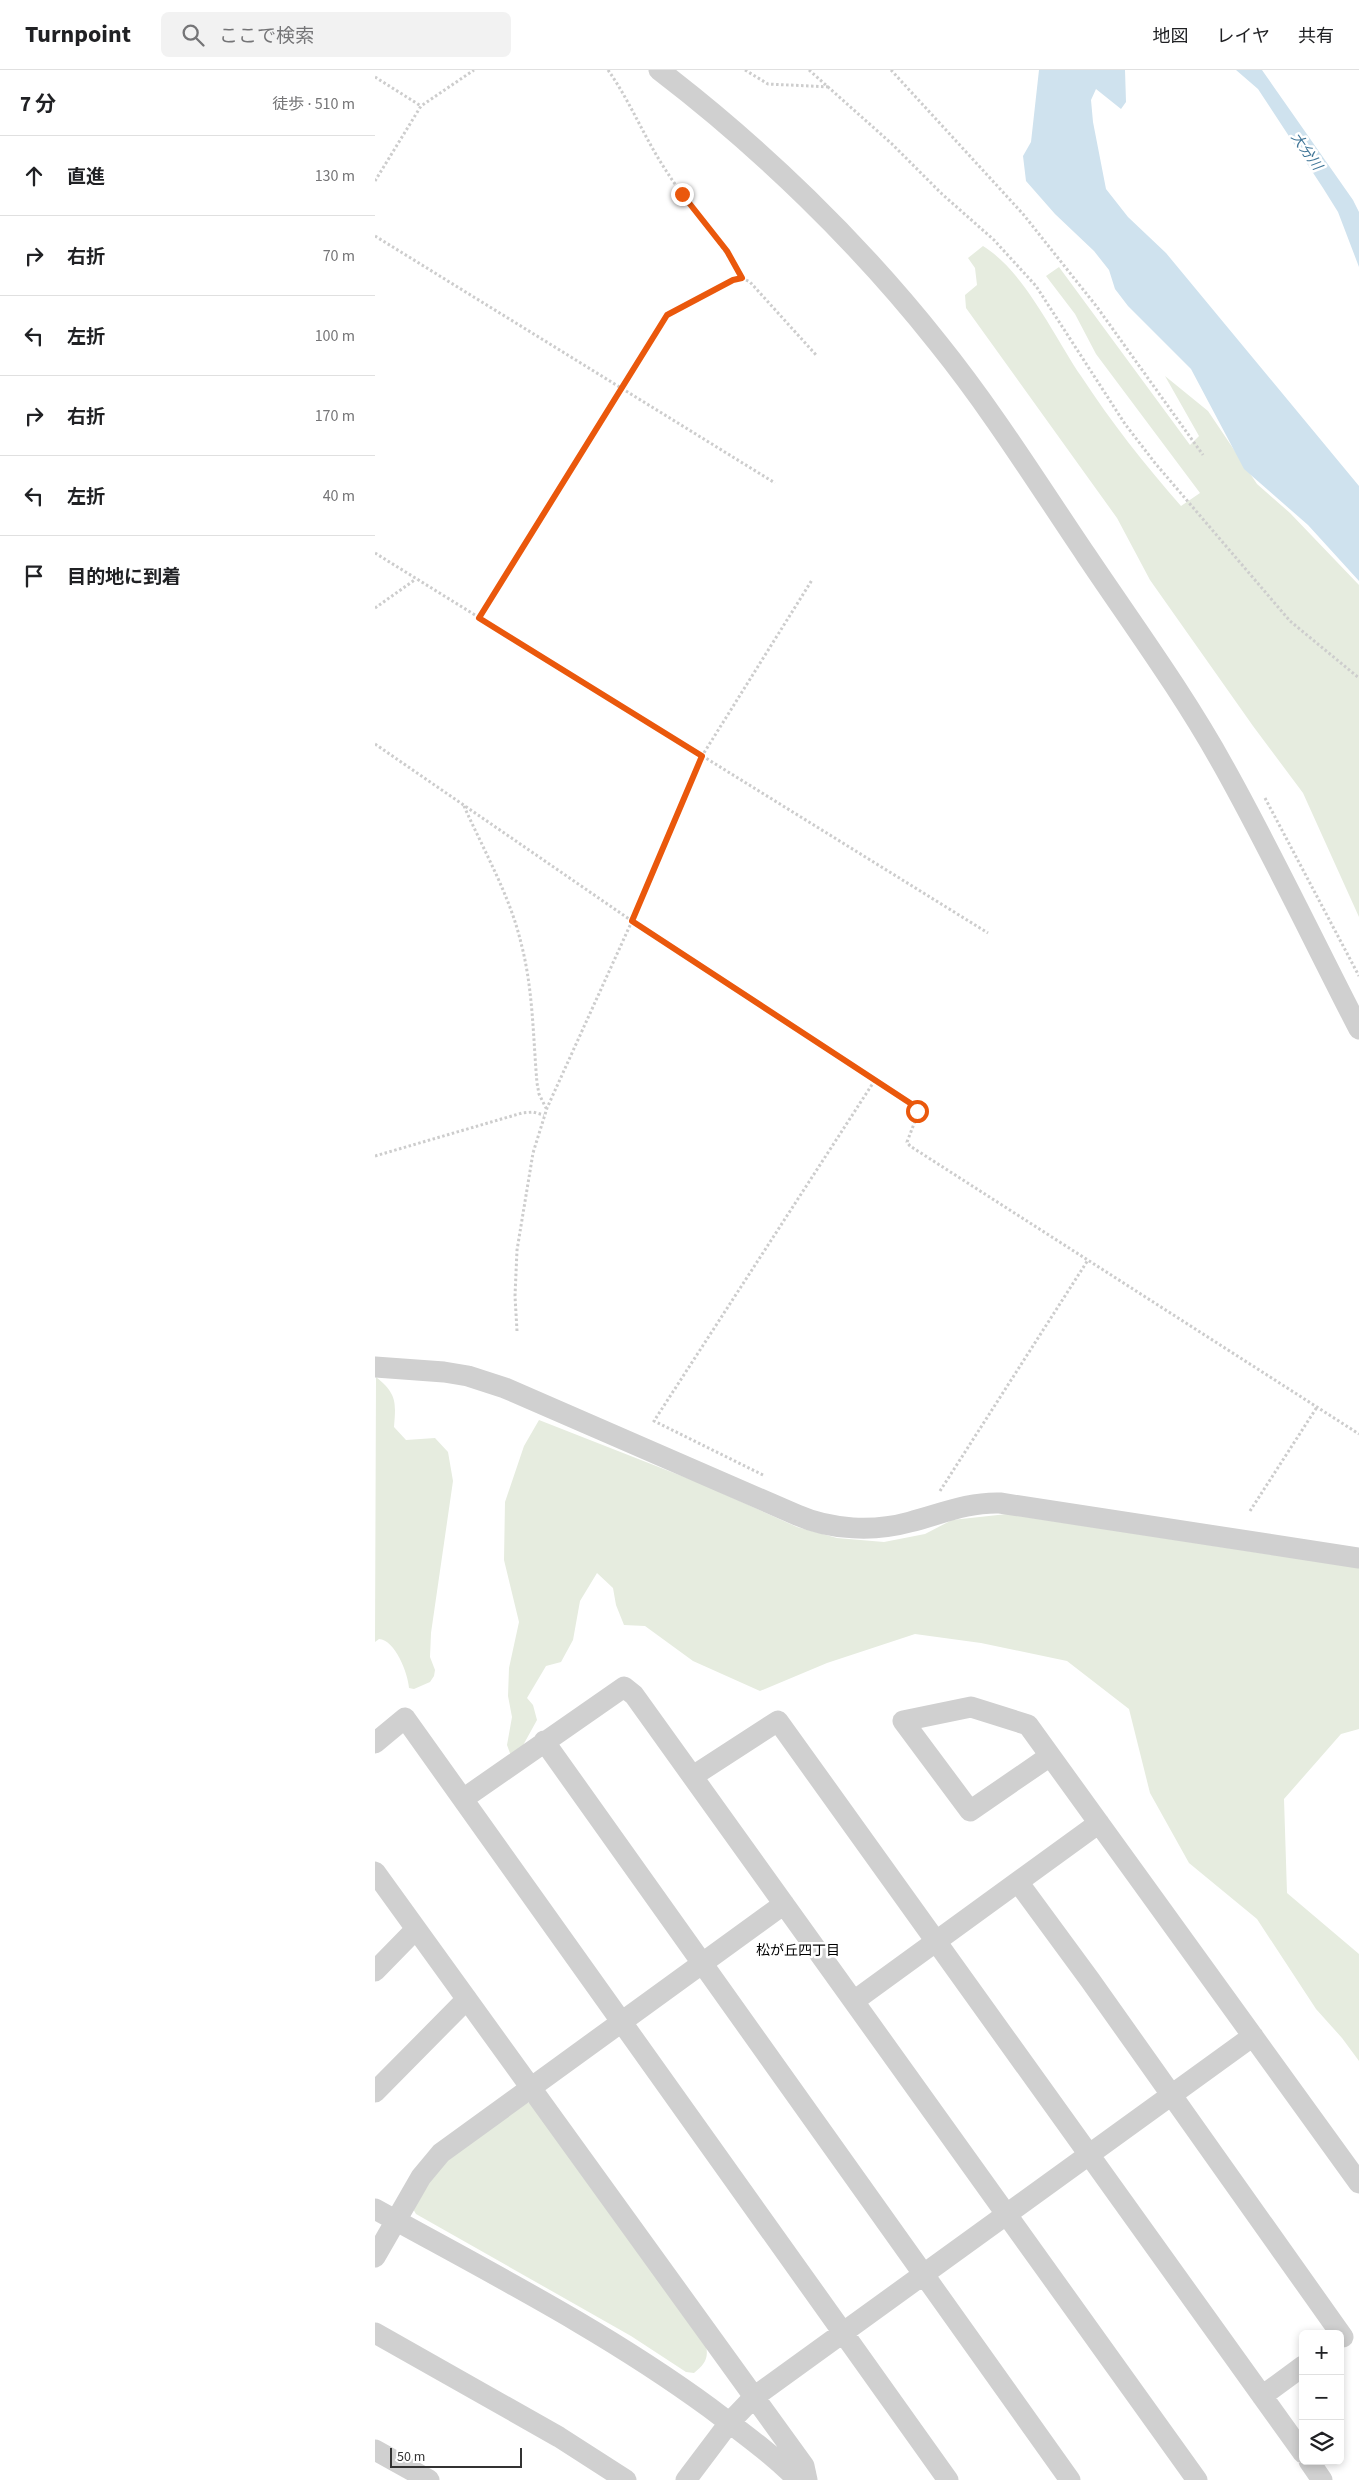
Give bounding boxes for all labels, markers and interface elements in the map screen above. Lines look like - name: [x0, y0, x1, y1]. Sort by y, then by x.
- search box: [161, 12, 511, 57]
- text: Turnpoint: [25, 17, 131, 52]
- icon: search: [179, 21, 207, 49]
- text: ここで検索: [219, 23, 314, 50]
- text: 地図: [1153, 24, 1189, 49]
- text: レイヤ: [1217, 24, 1270, 49]
- text: 共有: [1298, 24, 1334, 49]
- text: 7 分: [20, 89, 56, 119]
- text: 徒歩 · 510 m: [272, 93, 355, 115]
- water label: 大分川: [1286, 129, 1328, 176]
- icon: ahead: [20, 162, 48, 190]
- text: 直進: [67, 164, 105, 191]
- text: 130 m: [315, 165, 355, 187]
- route end: [671, 183, 694, 206]
- icon: right: [20, 242, 48, 270]
- text: 右折: [67, 244, 105, 271]
- text: 70 m: [323, 245, 355, 267]
- icon: left: [20, 322, 48, 350]
- text: 左折: [67, 324, 105, 351]
- text: 100 m: [315, 325, 355, 347]
- icon: right: [20, 402, 48, 430]
- text: 右折: [67, 404, 105, 431]
- text: 170 m: [315, 405, 355, 427]
- icon: left: [20, 482, 48, 510]
- text: 左折: [67, 484, 105, 511]
- text: 40 m: [323, 485, 355, 507]
- icon: arrive: [20, 562, 48, 590]
- text: 目的地に到着: [67, 564, 181, 591]
- route start: [906, 1100, 929, 1123]
- district label: 松が丘四丁目: [756, 1941, 840, 1961]
- map controls: [1299, 2330, 1344, 2465]
- button: +: [1299, 2330, 1344, 2375]
- button: −: [1299, 2375, 1344, 2420]
- button: layers: [1299, 2420, 1344, 2465]
- scale bar: [390, 2445, 523, 2468]
- text: 50 m: [397, 2447, 425, 2467]

